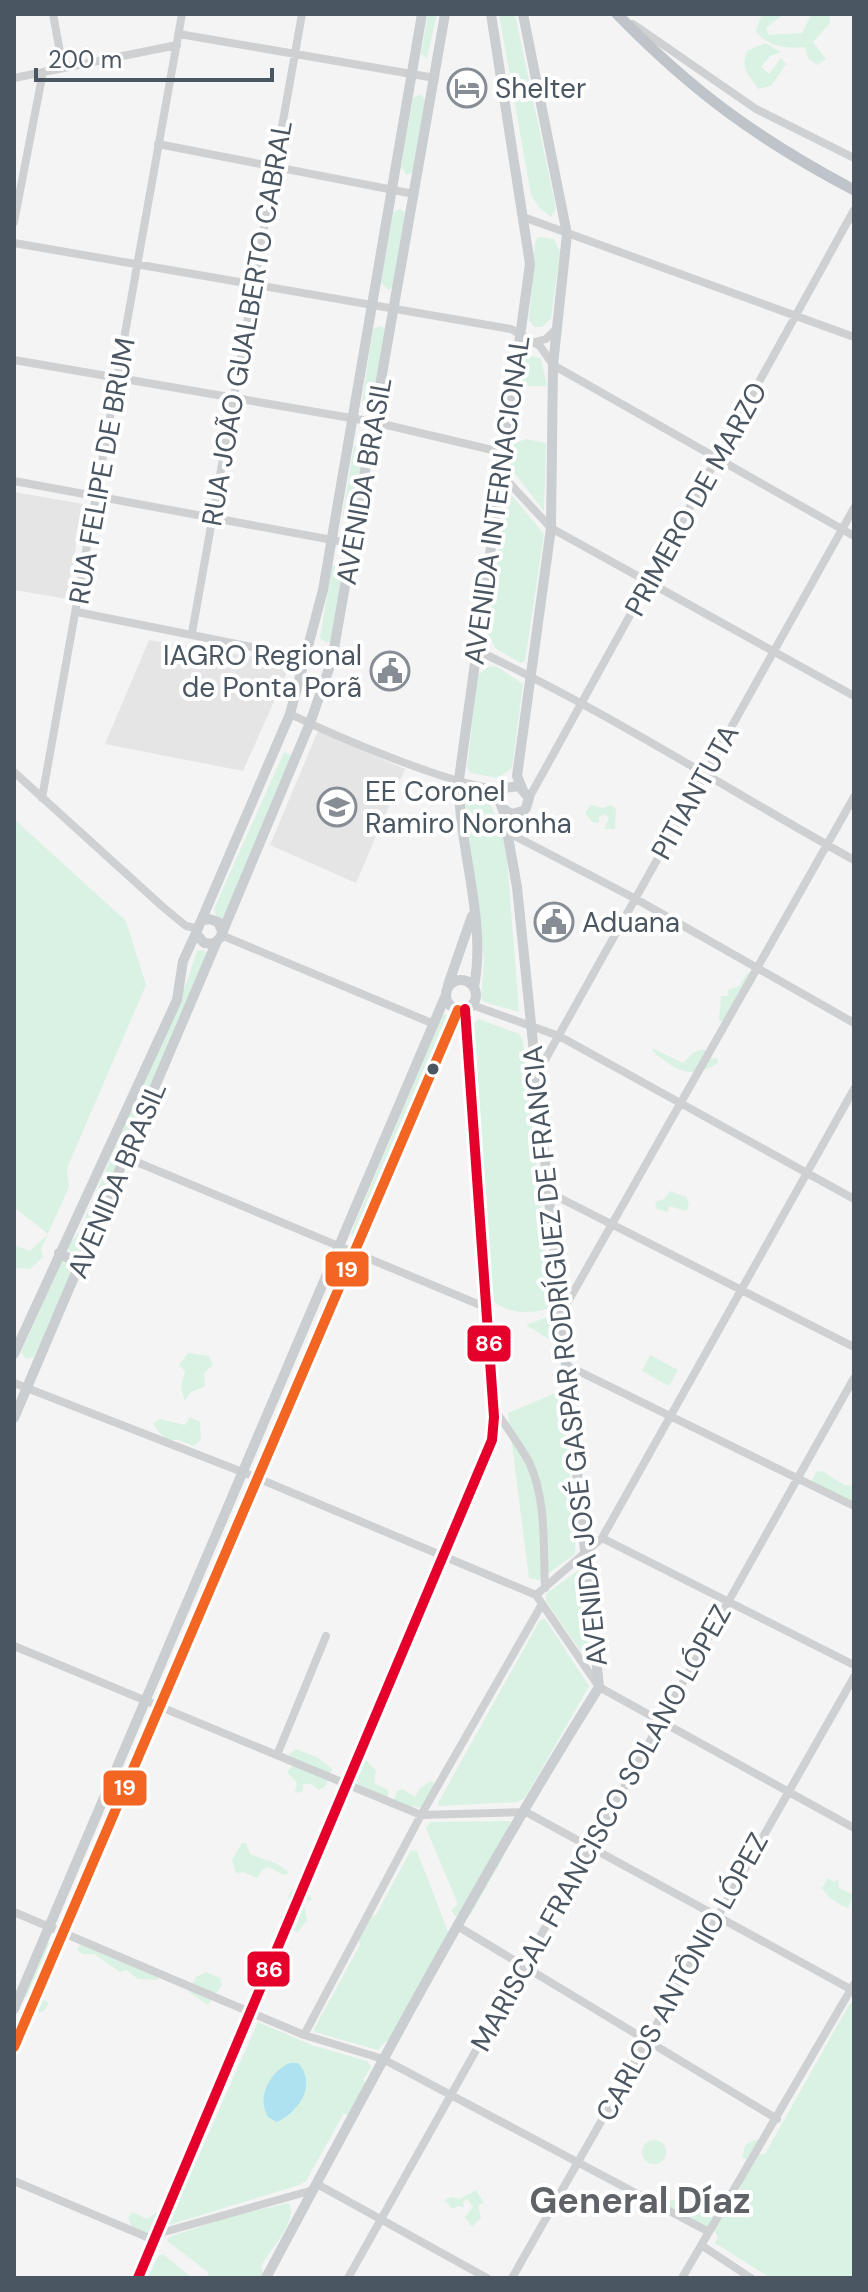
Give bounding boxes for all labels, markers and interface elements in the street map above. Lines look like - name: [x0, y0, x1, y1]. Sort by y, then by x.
- scale bar: [36, 32, 272, 82]
- text: 200 m: [48, 44, 122, 75]
- hotel icon: Shelter: [446, 67, 488, 109]
- place label: Shelter: [495, 70, 586, 107]
- street label: RUA JOÃO GUALBERTO CABRAL: [193, 117, 301, 529]
- street label: AVENIDA INTERNACIONAL: [456, 333, 538, 667]
- street label: RUA FELIPE DE BRUM: [60, 335, 144, 607]
- street label: AVENIDA BRASIL: [328, 374, 400, 588]
- street label: PRIMERO DE MARZO: [616, 375, 776, 623]
- place label: IAGRO Regional de Ponta Porã: [163, 637, 362, 706]
- public building icon: IAGRO Regional de Ponta Porã: [369, 650, 411, 692]
- street label: PITIANTUTA: [643, 718, 747, 866]
- place label: EE Coronel Ramiro Noronha: [365, 773, 572, 842]
- school or university icon: EE Coronel Ramiro Noronha: [316, 786, 358, 828]
- public building icon: Aduana: [533, 901, 575, 943]
- place label: Aduana: [582, 904, 680, 941]
- street label: AVENIDA JOSÉ GASPAR RODRÍGUEZ DE FRANCIA: [514, 1044, 616, 1668]
- unlabelled marker: [425, 1061, 441, 1077]
- street label: AVENIDA BRASIL: [59, 1076, 175, 1284]
- line badge: 19: [324, 1250, 370, 1288]
- text: 19: [336, 1255, 358, 1284]
- line badge: 86: [466, 1324, 512, 1363]
- text: 86: [475, 1329, 503, 1358]
- street label: MARISCAL FRANCISCO SOLANO LÓPEZ: [462, 1598, 740, 2058]
- line badge: 19: [102, 1769, 148, 1807]
- text: 19: [114, 1773, 136, 1802]
- street label: CARLOS ANTÔNIO LÓPEZ: [587, 1826, 777, 2128]
- line badge: 86: [246, 1950, 291, 1988]
- text: 86: [255, 1955, 283, 1984]
- district label: General Díaz: [529, 2177, 751, 2224]

